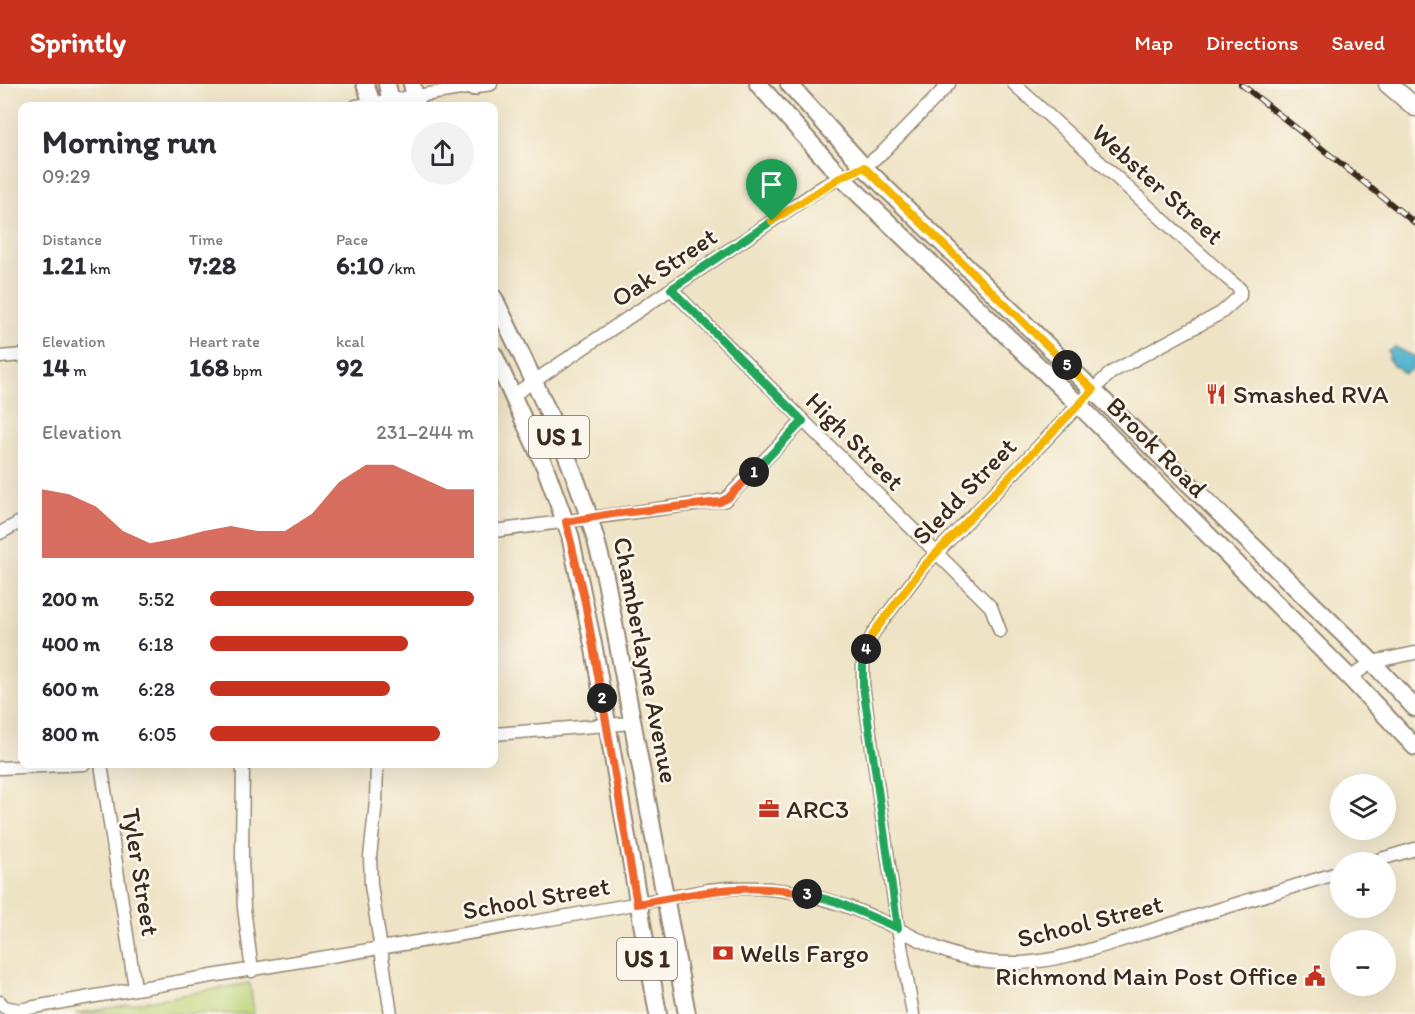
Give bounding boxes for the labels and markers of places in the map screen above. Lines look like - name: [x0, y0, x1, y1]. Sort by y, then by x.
- pin: [746, 159, 797, 221]
- pin: 5: [1052, 350, 1082, 380]
- place label: Smashed RVA: [1233, 378, 1389, 410]
- restaurant icon: Smashed RVA: [1204, 382, 1228, 406]
- pin: 1: [739, 457, 769, 487]
- pin: 4: [851, 634, 881, 664]
- pin: 2: [587, 683, 617, 713]
- place label: ARC3: [786, 793, 849, 825]
- office icon: ARC3: [757, 797, 781, 821]
- pin: 3: [792, 879, 822, 909]
- place label: Wells Fargo: [740, 937, 869, 969]
- bank icon: Wells Fargo: [711, 941, 735, 965]
- place label: Richmond Main Post Office: [995, 960, 1298, 992]
- public building icon: Richmond Main Post Office: [1303, 964, 1327, 988]

